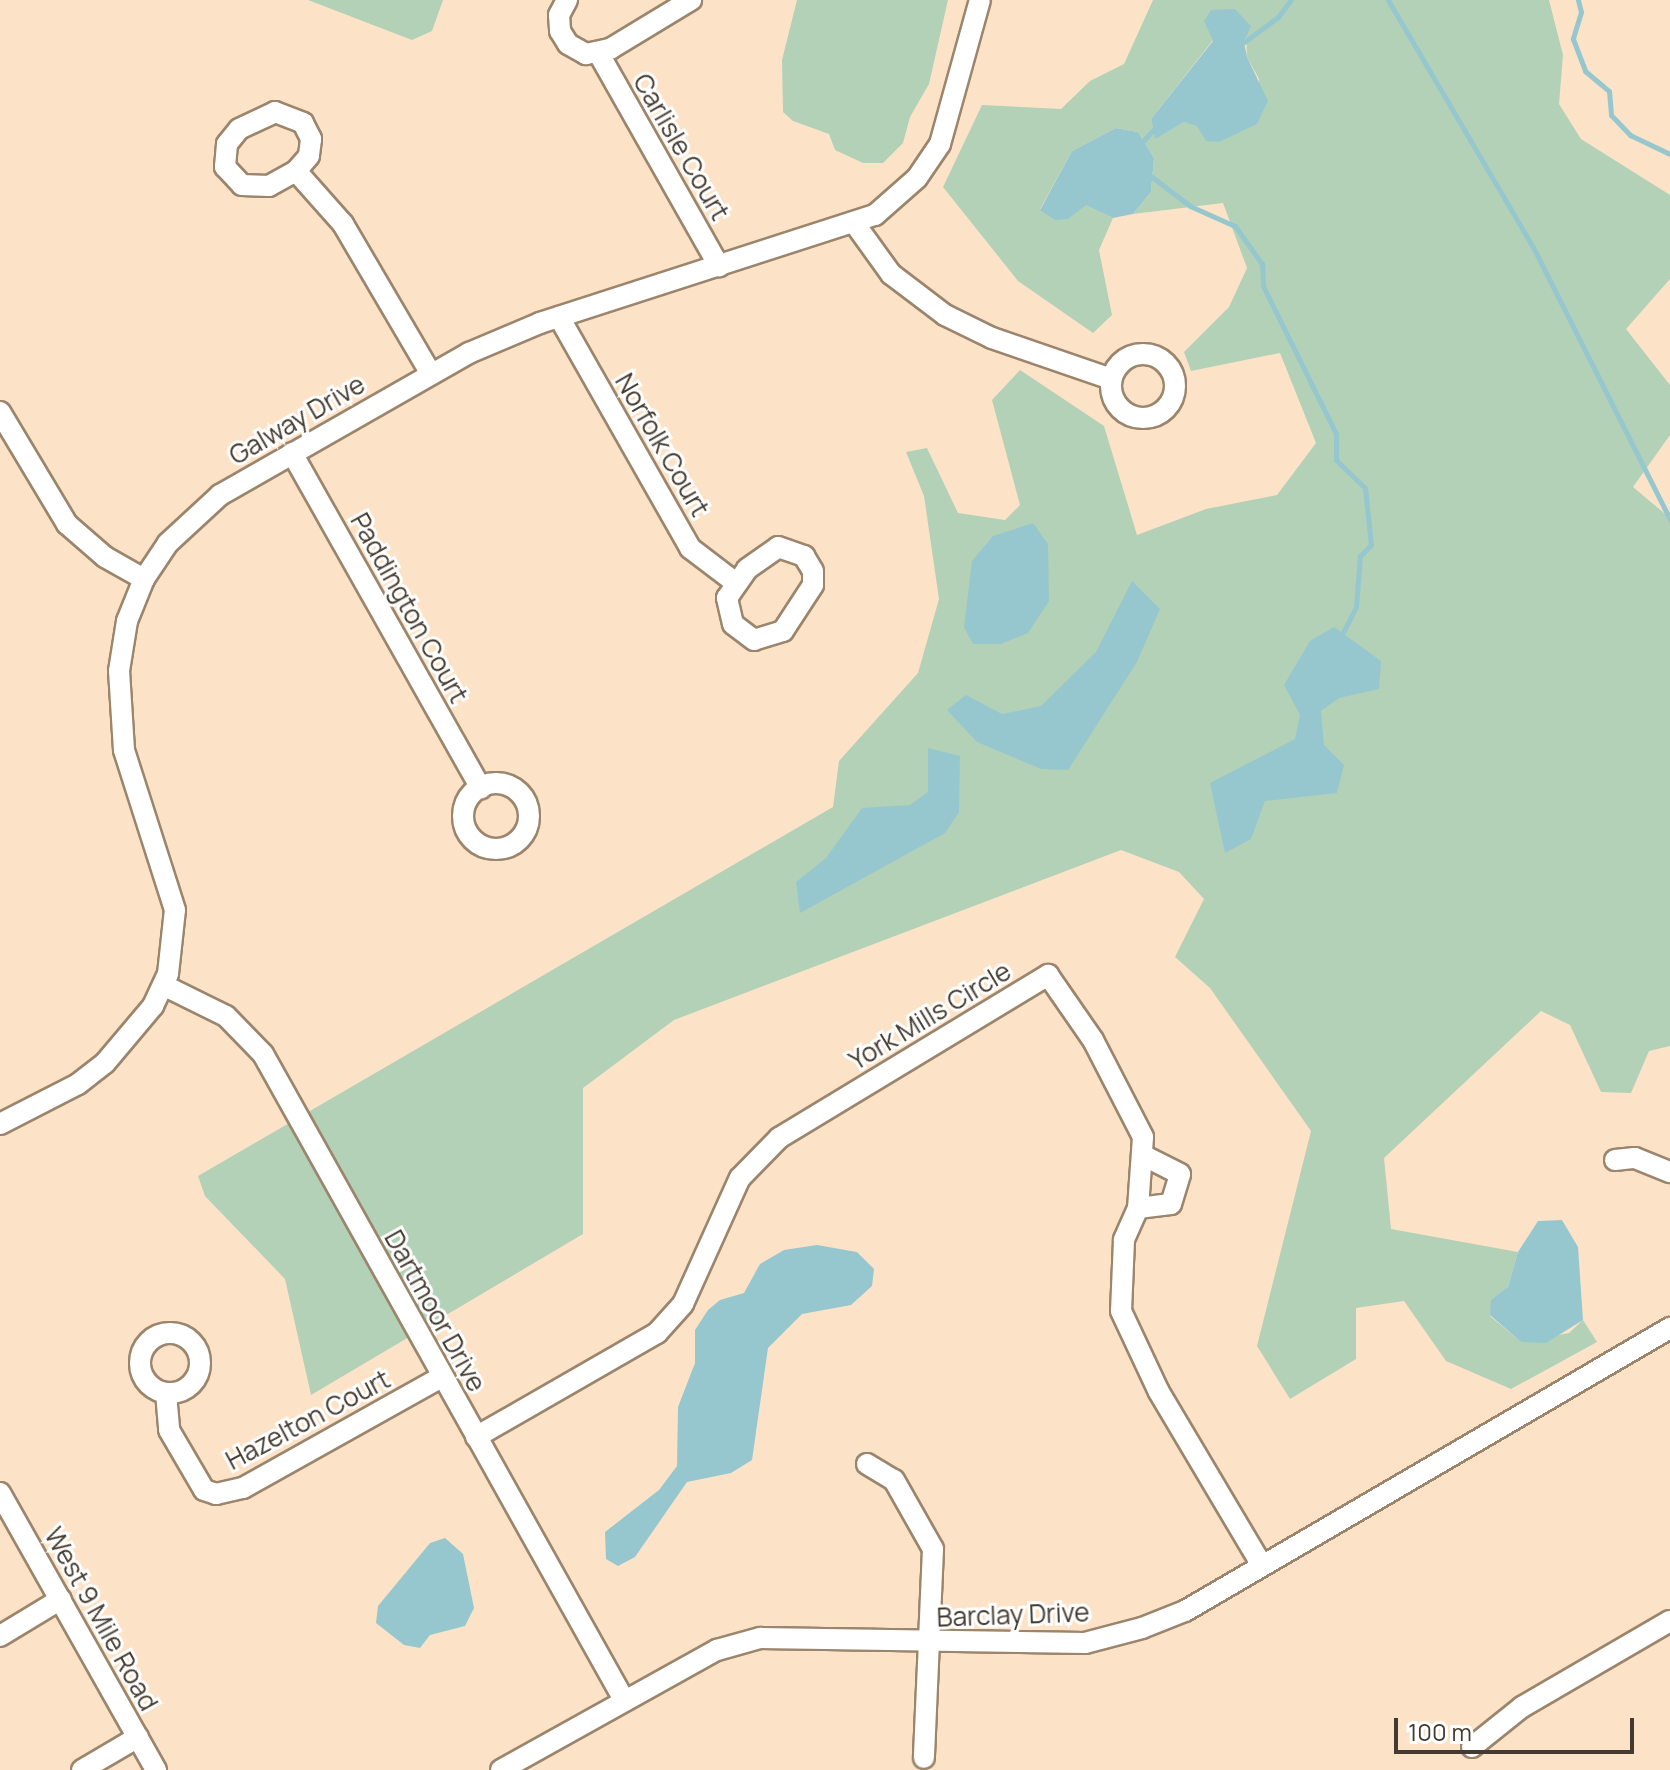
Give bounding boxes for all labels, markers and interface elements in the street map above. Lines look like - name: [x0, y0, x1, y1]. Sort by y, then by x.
- street label: Carlisle Court: [627, 68, 735, 226]
- street label: Norfolk Court: [608, 368, 716, 522]
- street label: Galway Drive: [224, 369, 370, 471]
- street label: Paddington Court: [344, 508, 474, 708]
- street label: York Mills Circle: [843, 955, 1017, 1077]
- street label: Dartmoor Drive: [378, 1225, 492, 1397]
- street label: Hazelton Court: [221, 1364, 395, 1476]
- street label: West 9 Mile Road: [38, 1522, 164, 1716]
- street label: Barclay Drive: [936, 1597, 1090, 1633]
- scale bar: [1398, 1702, 1638, 1752]
- text: 100 m: [1408, 1715, 1472, 1748]

